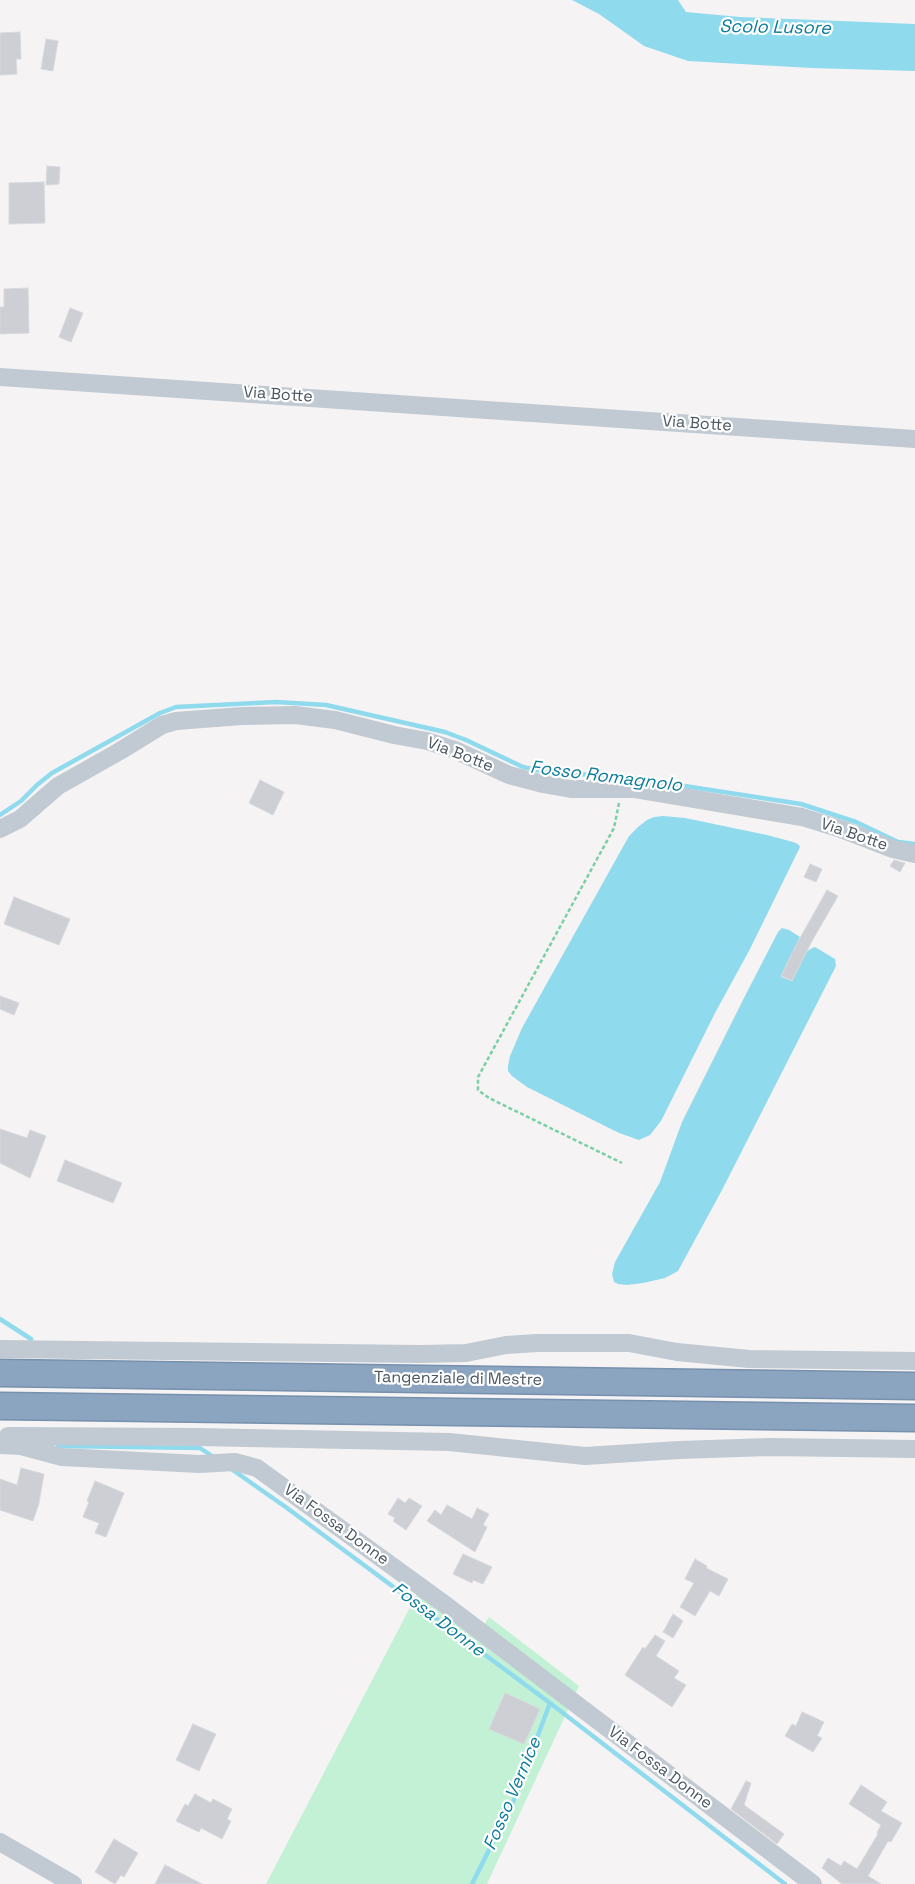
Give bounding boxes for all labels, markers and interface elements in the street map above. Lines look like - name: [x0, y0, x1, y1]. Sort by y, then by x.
- water label: Scolo Lusore: [719, 16, 831, 40]
- street label: Via Botte: [243, 383, 313, 407]
- street label: Via Botte: [662, 412, 732, 436]
- street label: Via Botte: [424, 734, 496, 776]
- water label: Fosso Romagnolo: [529, 757, 683, 797]
- street label: Via Botte: [818, 815, 890, 855]
- street label: Tangenziale di Mestre: [374, 1368, 542, 1390]
- street label: Via Fossa Donne: [280, 1480, 392, 1570]
- water label: Fossa Donne: [387, 1578, 489, 1662]
- street label: Via Fossa Donne: [604, 1723, 716, 1813]
- water label: Fosso Vernice: [480, 1734, 546, 1854]

